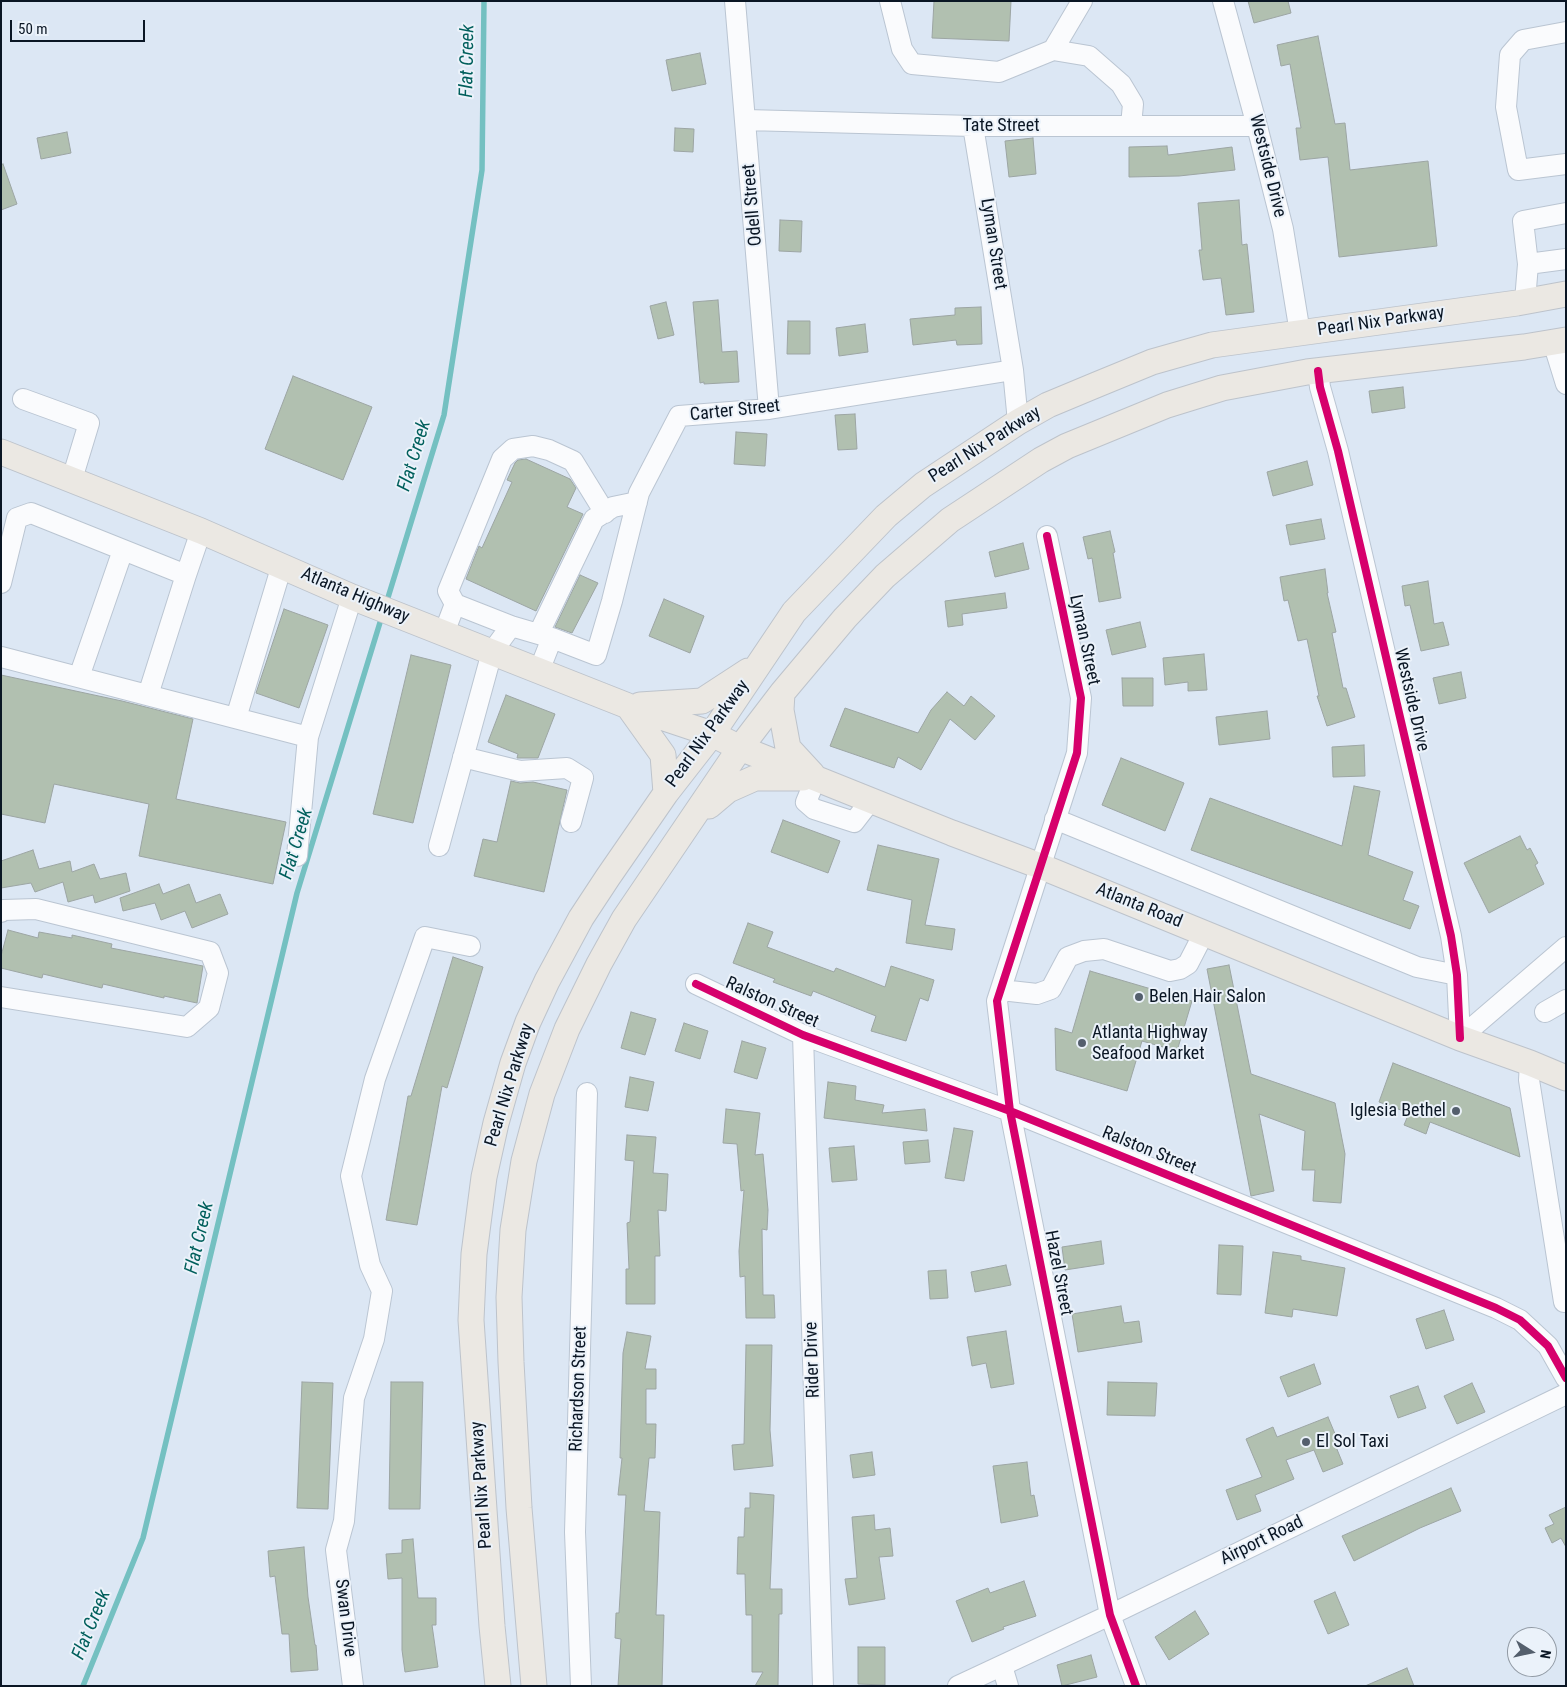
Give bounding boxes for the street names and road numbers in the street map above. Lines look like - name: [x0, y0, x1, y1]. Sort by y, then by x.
- street label: Westside Drive: [1244, 112, 1290, 220]
- street label: Tate Street: [962, 115, 1040, 137]
- street label: Odell Street: [739, 163, 767, 247]
- street label: Lyman Street: [975, 197, 1011, 291]
- street label: Pearl Nix Parkway: [1316, 302, 1446, 342]
- street label: Carter Street: [689, 396, 781, 426]
- street label: Pearl Nix Parkway: [925, 402, 1045, 488]
- street label: Atlanta Highway: [298, 563, 412, 629]
- street label: Lyman Street: [1064, 593, 1104, 687]
- street label: Westside Drive: [1389, 646, 1433, 754]
- street label: Pearl Nix Parkway: [662, 676, 754, 792]
- street label: Atlanta Road: [1093, 879, 1185, 933]
- street label: Ralston Street: [722, 973, 822, 1033]
- street label: Pearl Nix Parkway: [481, 1021, 539, 1149]
- street label: Ralston Street: [1099, 1122, 1199, 1180]
- street label: Hazel Street: [1039, 1229, 1077, 1317]
- street label: Rider Drive: [801, 1321, 825, 1399]
- street label: Richardson Street: [566, 1326, 592, 1452]
- street label: Pearl Nix Parkway: [467, 1421, 497, 1549]
- street label: Airport Road: [1217, 1512, 1307, 1570]
- street label: Swan Drive: [330, 1578, 360, 1658]

